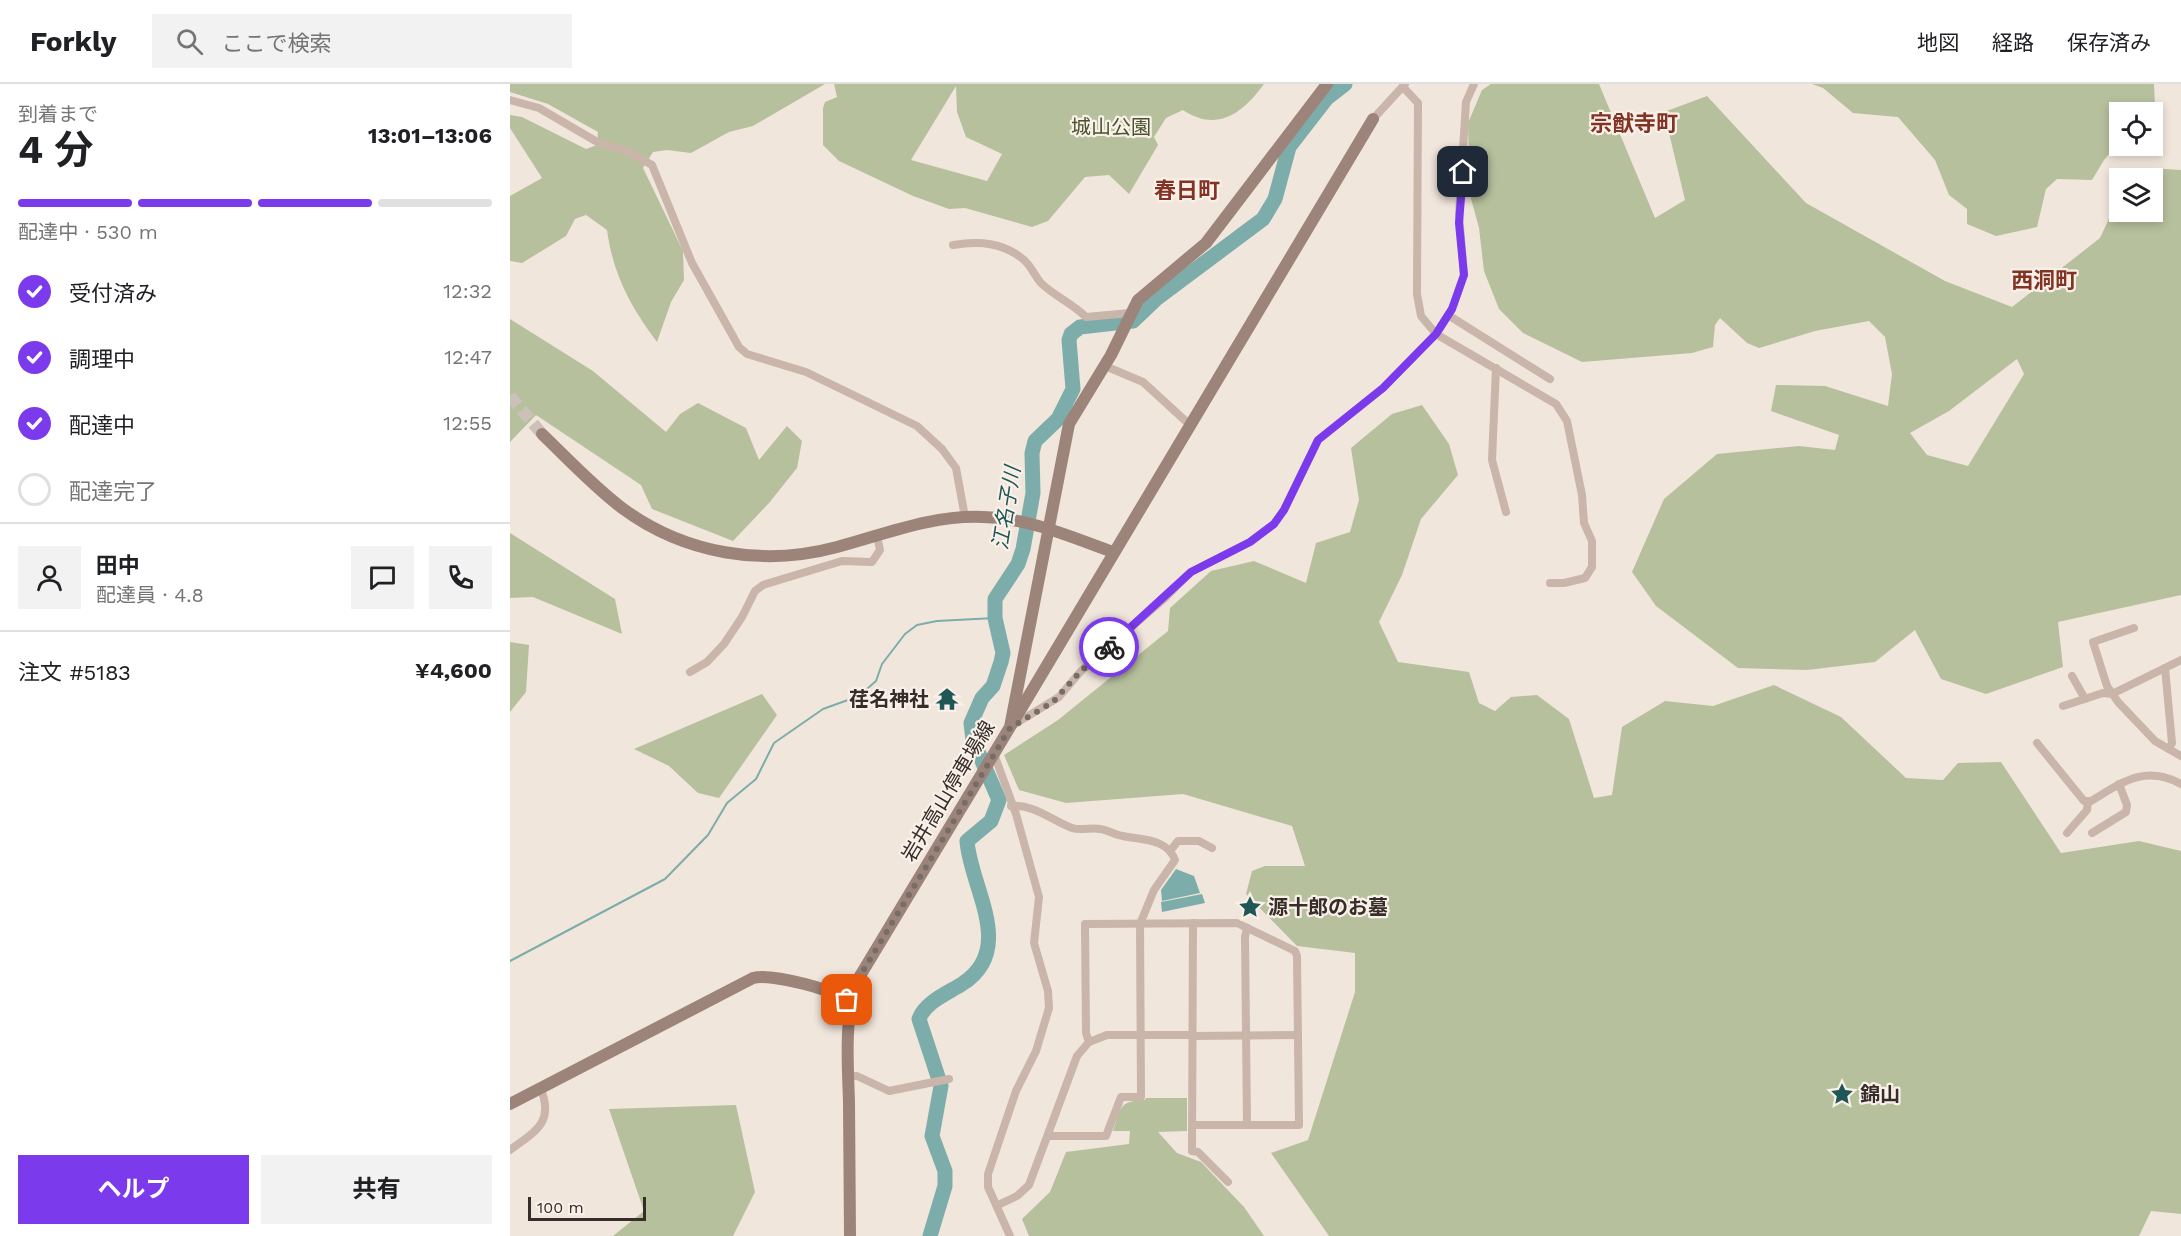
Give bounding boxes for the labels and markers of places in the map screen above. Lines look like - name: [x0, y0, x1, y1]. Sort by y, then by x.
- pin: [1437, 146, 1488, 197]
- temple icon: 荏名神社: [934, 686, 960, 712]
- place label: 荏名神社: [849, 687, 929, 711]
- place icon: 源十郎のお墓: [1237, 894, 1263, 920]
- place label: 源十郎のお墓: [1268, 895, 1388, 919]
- pin: [821, 974, 872, 1025]
- place icon: 錦山: [1829, 1081, 1855, 1107]
- place label: 錦山: [1860, 1082, 1900, 1106]

